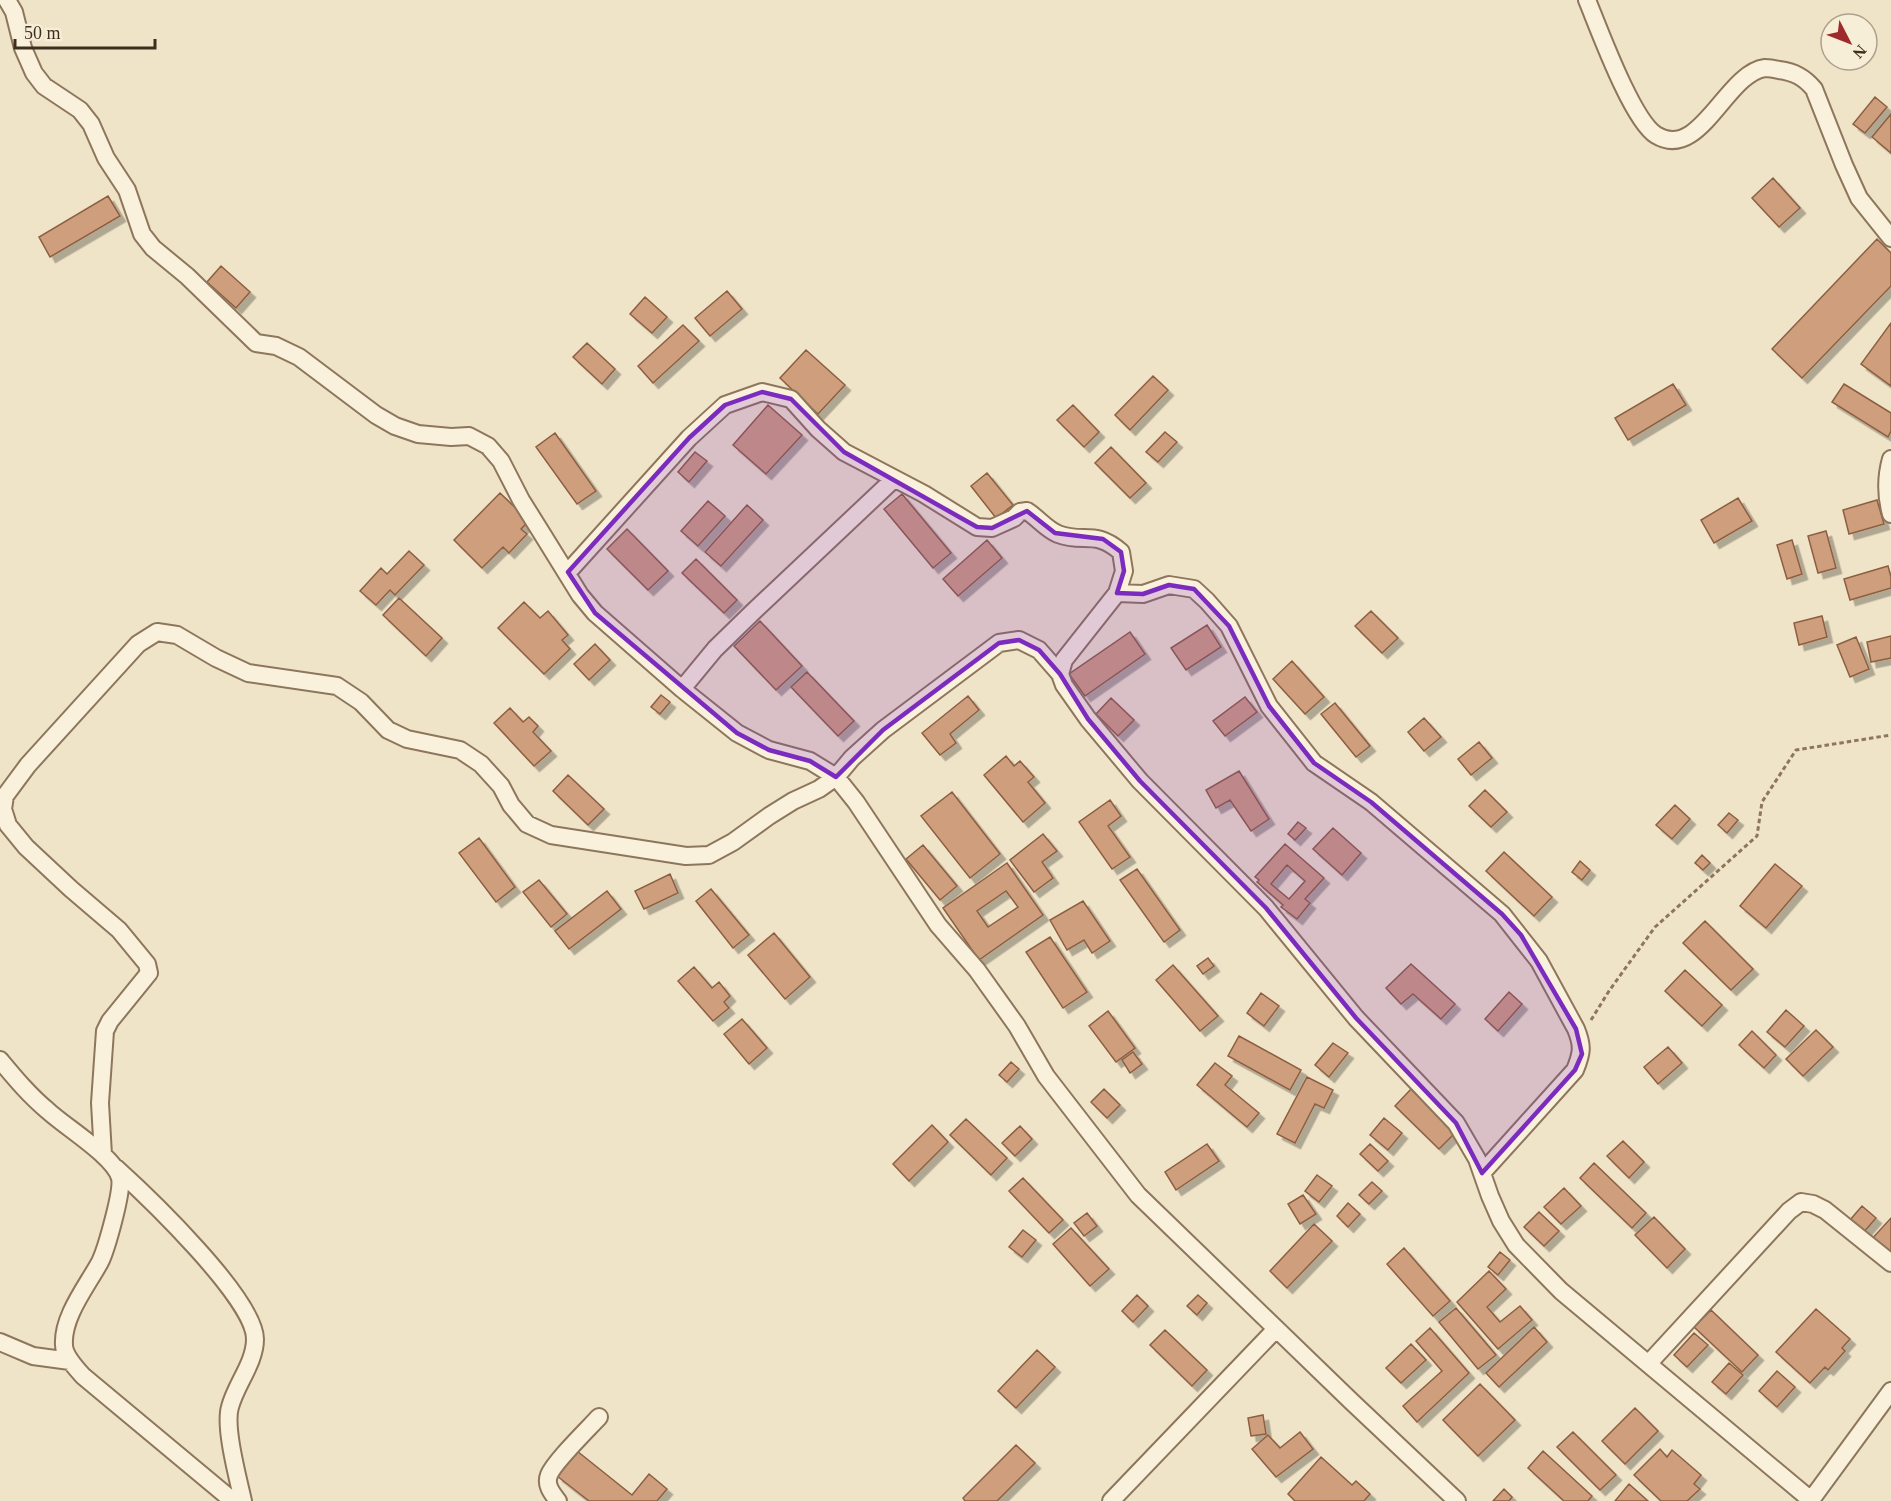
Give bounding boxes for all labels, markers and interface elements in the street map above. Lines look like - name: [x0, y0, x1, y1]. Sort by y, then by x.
- scale bar: [15, 12, 154, 50]
- north arrow: [1819, 12, 1879, 72]
- text: 50 m: [24, 23, 61, 43]
- text: N: [1849, 42, 1870, 62]

